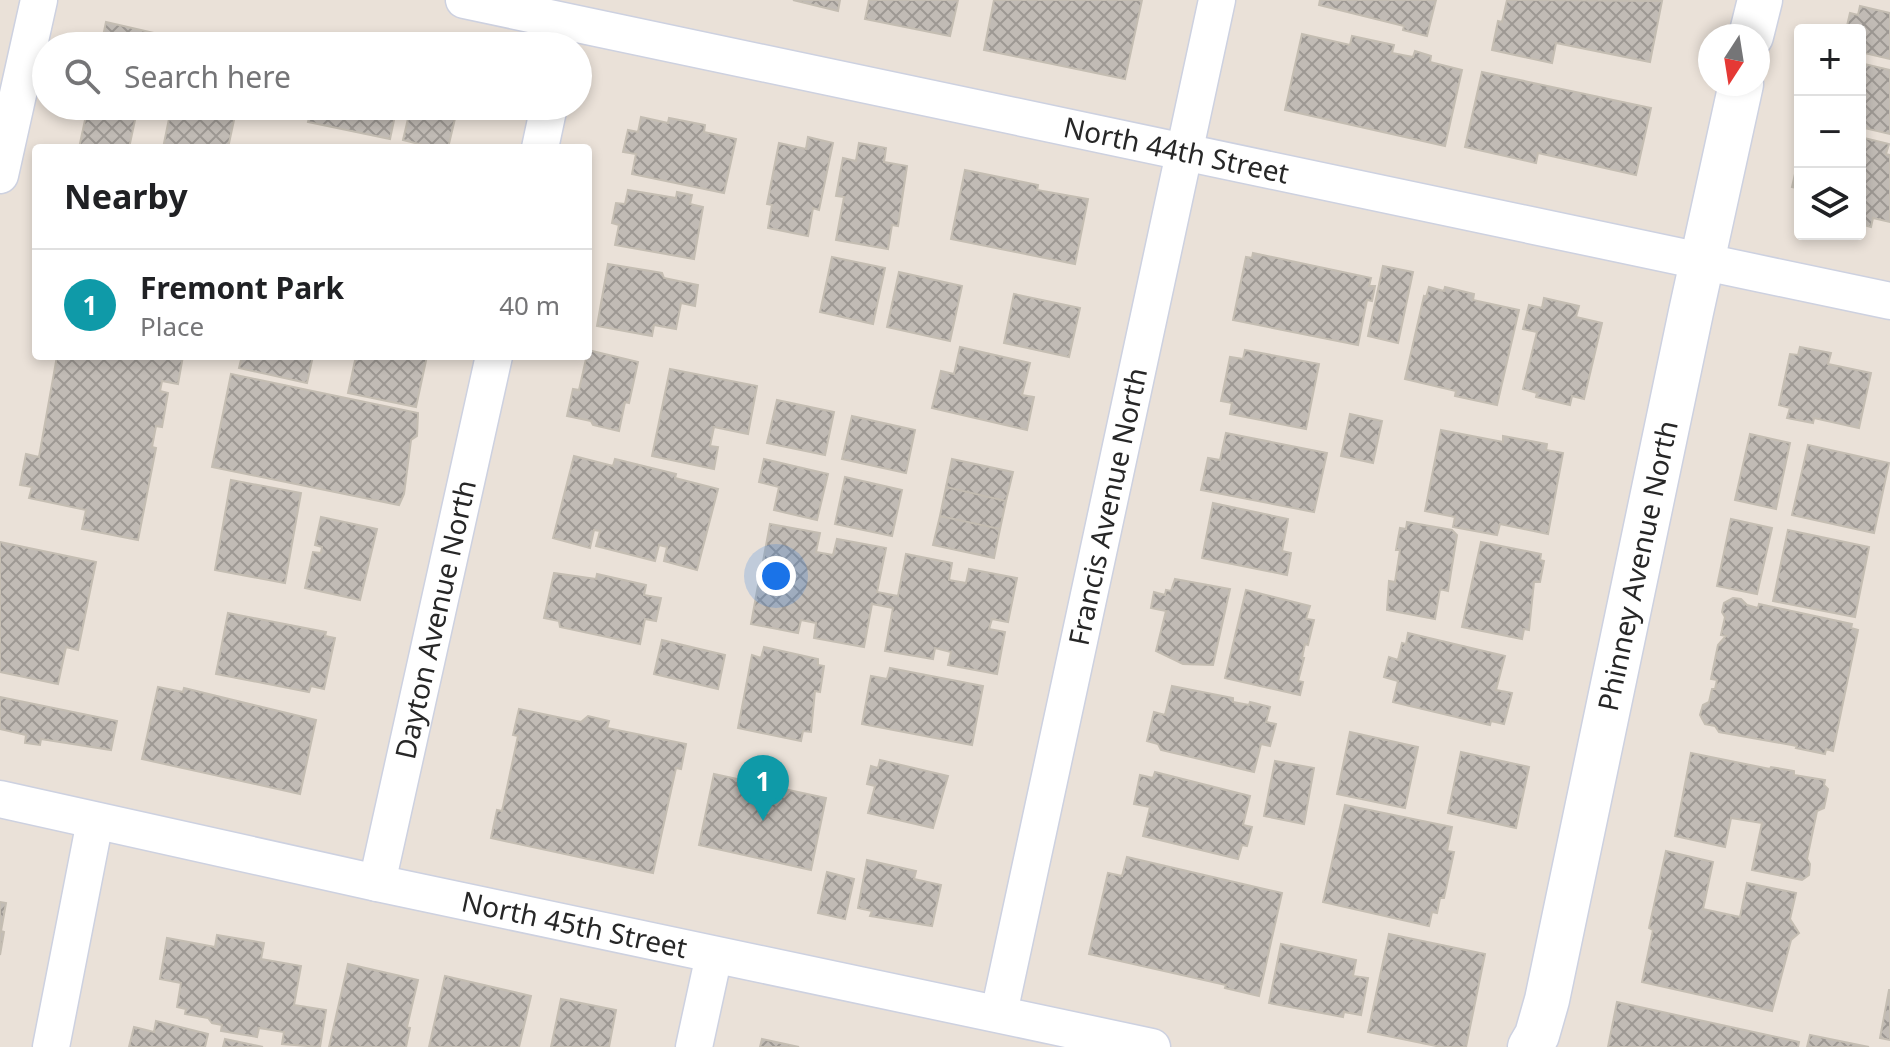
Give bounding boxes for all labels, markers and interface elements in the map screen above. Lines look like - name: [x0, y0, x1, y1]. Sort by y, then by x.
- north arrow: [1698, 24, 1770, 96]
- map controls: [1794, 24, 1866, 240]
- button: +: [1794, 24, 1866, 96]
- search box: [32, 32, 592, 120]
- icon: search: [60, 54, 104, 98]
- text: Search here: [124, 56, 291, 97]
- button: −: [1794, 96, 1866, 168]
- street label: North 44th Street: [1060, 107, 1293, 192]
- button: layers: [1794, 168, 1866, 240]
- text: Nearby: [64, 173, 188, 219]
- text: Fremont Park: [140, 267, 344, 308]
- text: 1: [83, 287, 97, 323]
- text: 40 m: [499, 287, 560, 323]
- text: Place: [140, 308, 204, 344]
- street label: Francis Avenue North: [1059, 364, 1155, 649]
- street label: Phinney Avenue North: [1588, 417, 1686, 714]
- street label: Dayton Avenue North: [385, 476, 484, 762]
- your location: [756, 556, 796, 596]
- pin: 1: [737, 755, 789, 821]
- street label: North 45th Street: [458, 881, 691, 966]

